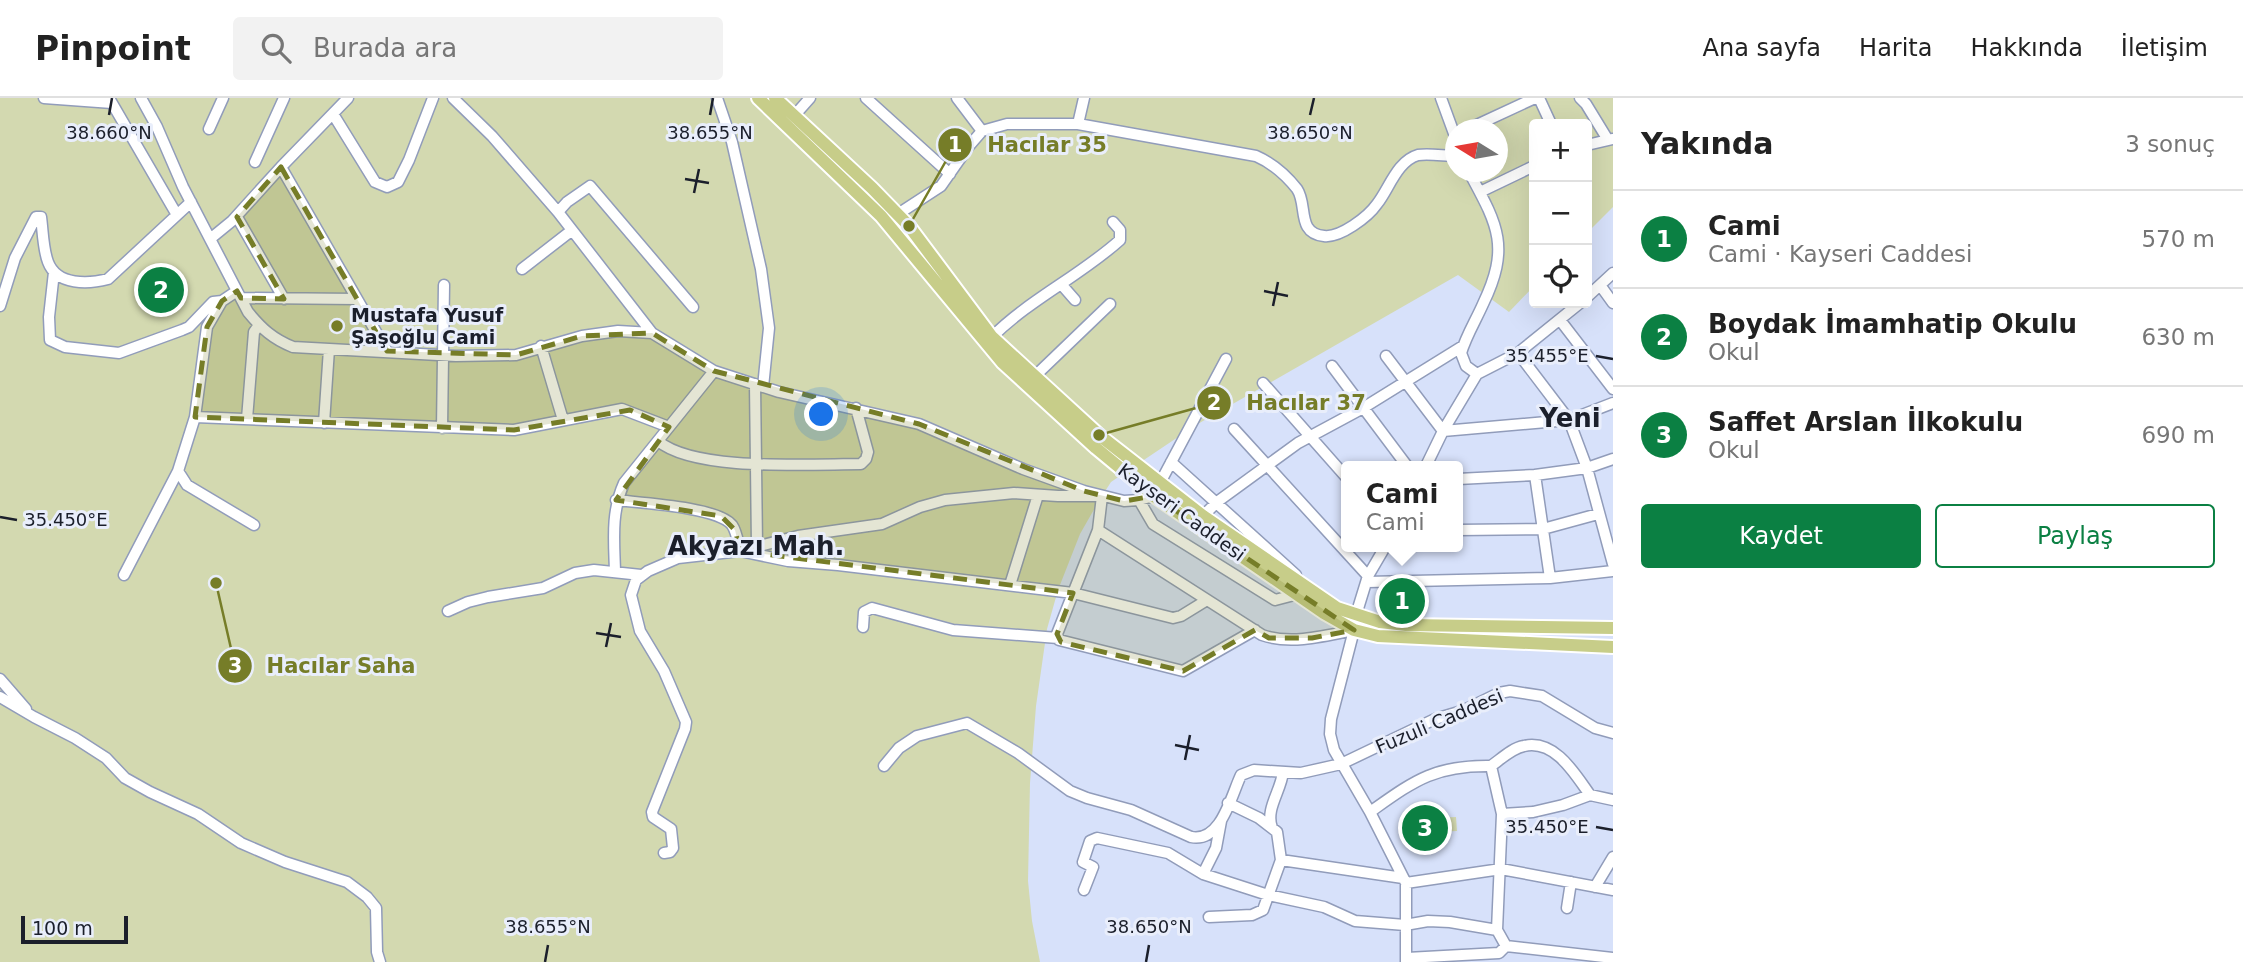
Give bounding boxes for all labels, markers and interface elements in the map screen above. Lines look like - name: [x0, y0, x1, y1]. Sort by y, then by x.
- search box: [233, 17, 723, 80]
- text: Pinpoint: [35, 29, 191, 68]
- icon: search: [257, 29, 295, 67]
- text: Burada ara: [313, 33, 457, 63]
- text: Ana sayfa: [1703, 34, 1821, 62]
- text: Harita: [1859, 34, 1932, 62]
- text: Hakkında: [1970, 34, 2083, 62]
- text: İletişim: [2121, 34, 2208, 62]
- north arrow: [1445, 119, 1508, 182]
- map controls: [1529, 119, 1592, 308]
- button: +: [1529, 119, 1592, 182]
- text: 38.660°N: [66, 122, 152, 143]
- text: 38.655°N: [667, 122, 753, 143]
- text: 38.650°N: [1267, 122, 1353, 143]
- callout: Hacılar 35: [938, 124, 1120, 166]
- text: Yakında: [1641, 126, 1774, 161]
- text: 3 sonuç: [2125, 131, 2215, 157]
- text: 1: [948, 133, 962, 157]
- text: Hacılar 35: [987, 133, 1107, 157]
- button: −: [1529, 182, 1592, 245]
- text: Cami: [1708, 211, 1781, 241]
- text: 1: [1656, 226, 1672, 252]
- text: 570 m: [2141, 226, 2215, 252]
- text: Cami · Kayseri Caddesi: [1708, 241, 1972, 267]
- button: locate: [1529, 245, 1592, 308]
- pin: 2: [138, 264, 184, 316]
- place label: Mustafa Yusuf Şaşoğlu Cami: [351, 304, 504, 348]
- text: Boydak İmamhatip Okulu: [1708, 309, 2077, 339]
- marker: Mustafa Yusuf Şaşoğlu Cami: [329, 318, 345, 334]
- text: 2: [1656, 324, 1672, 350]
- text: 630 m: [2141, 324, 2215, 350]
- text: Okul: [1708, 339, 1760, 365]
- text: 35.455°E: [1505, 345, 1589, 366]
- callout: Hacılar 37: [1197, 382, 1380, 424]
- text: 2: [1207, 391, 1221, 415]
- text: Hacılar 37: [1246, 391, 1366, 415]
- your location: [804, 397, 838, 431]
- district label: Yeni: [1538, 403, 1601, 433]
- text: Saffet Arslan İlkokulu: [1708, 407, 2023, 437]
- text: 3: [1656, 422, 1672, 448]
- text: 690 m: [2141, 422, 2215, 448]
- text: Okul: [1708, 437, 1760, 463]
- street label: Kayseri Caddesi: [1114, 459, 1250, 565]
- popup: [1341, 461, 1463, 552]
- text: Cami: [1366, 479, 1438, 509]
- button: Kaydet: [1641, 504, 1921, 568]
- button: Paylaş: [1935, 504, 2215, 568]
- text: 35.450°E: [24, 509, 108, 530]
- text: Cami: [1366, 509, 1425, 535]
- district label: Akyazı Mah.: [668, 531, 844, 561]
- pin: 1: [1379, 575, 1425, 627]
- callout: Hacılar Saha: [217, 645, 429, 687]
- text: 3: [228, 654, 242, 678]
- text: Hacılar Saha: [267, 654, 415, 678]
- street label: Fuzuli Caddesi: [1372, 684, 1506, 758]
- pin: 3: [1402, 802, 1448, 854]
- text: 35.450°E: [1505, 816, 1589, 837]
- scale bar: [21, 913, 128, 945]
- text: 38.655°N: [505, 916, 591, 937]
- text: 38.650°N: [1106, 916, 1192, 937]
- text: 100 m: [32, 917, 93, 939]

